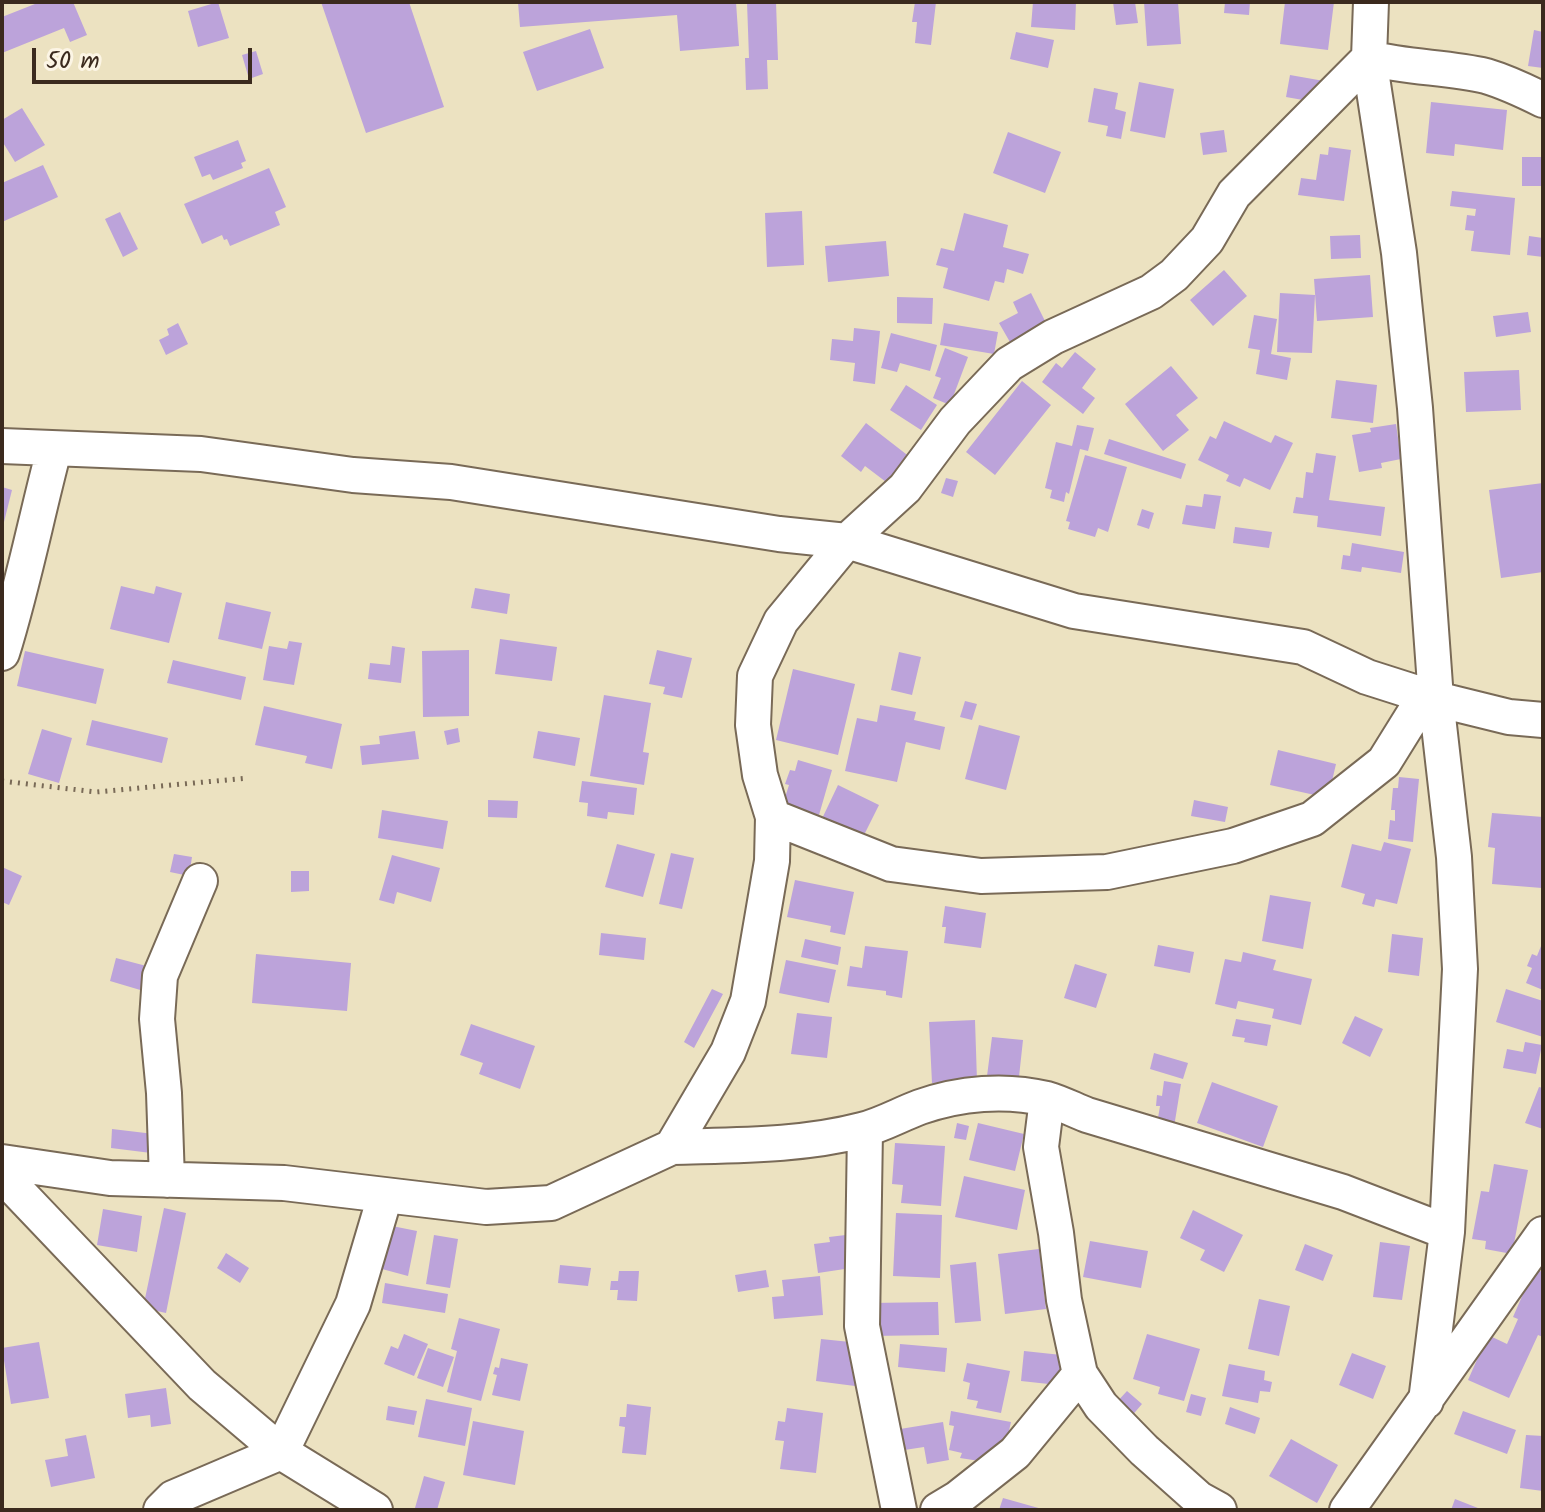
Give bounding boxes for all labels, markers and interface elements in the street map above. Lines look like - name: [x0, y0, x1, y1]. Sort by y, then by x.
- scale bar: [36, 32, 256, 82]
- text: 50 m: [46, 42, 100, 81]

